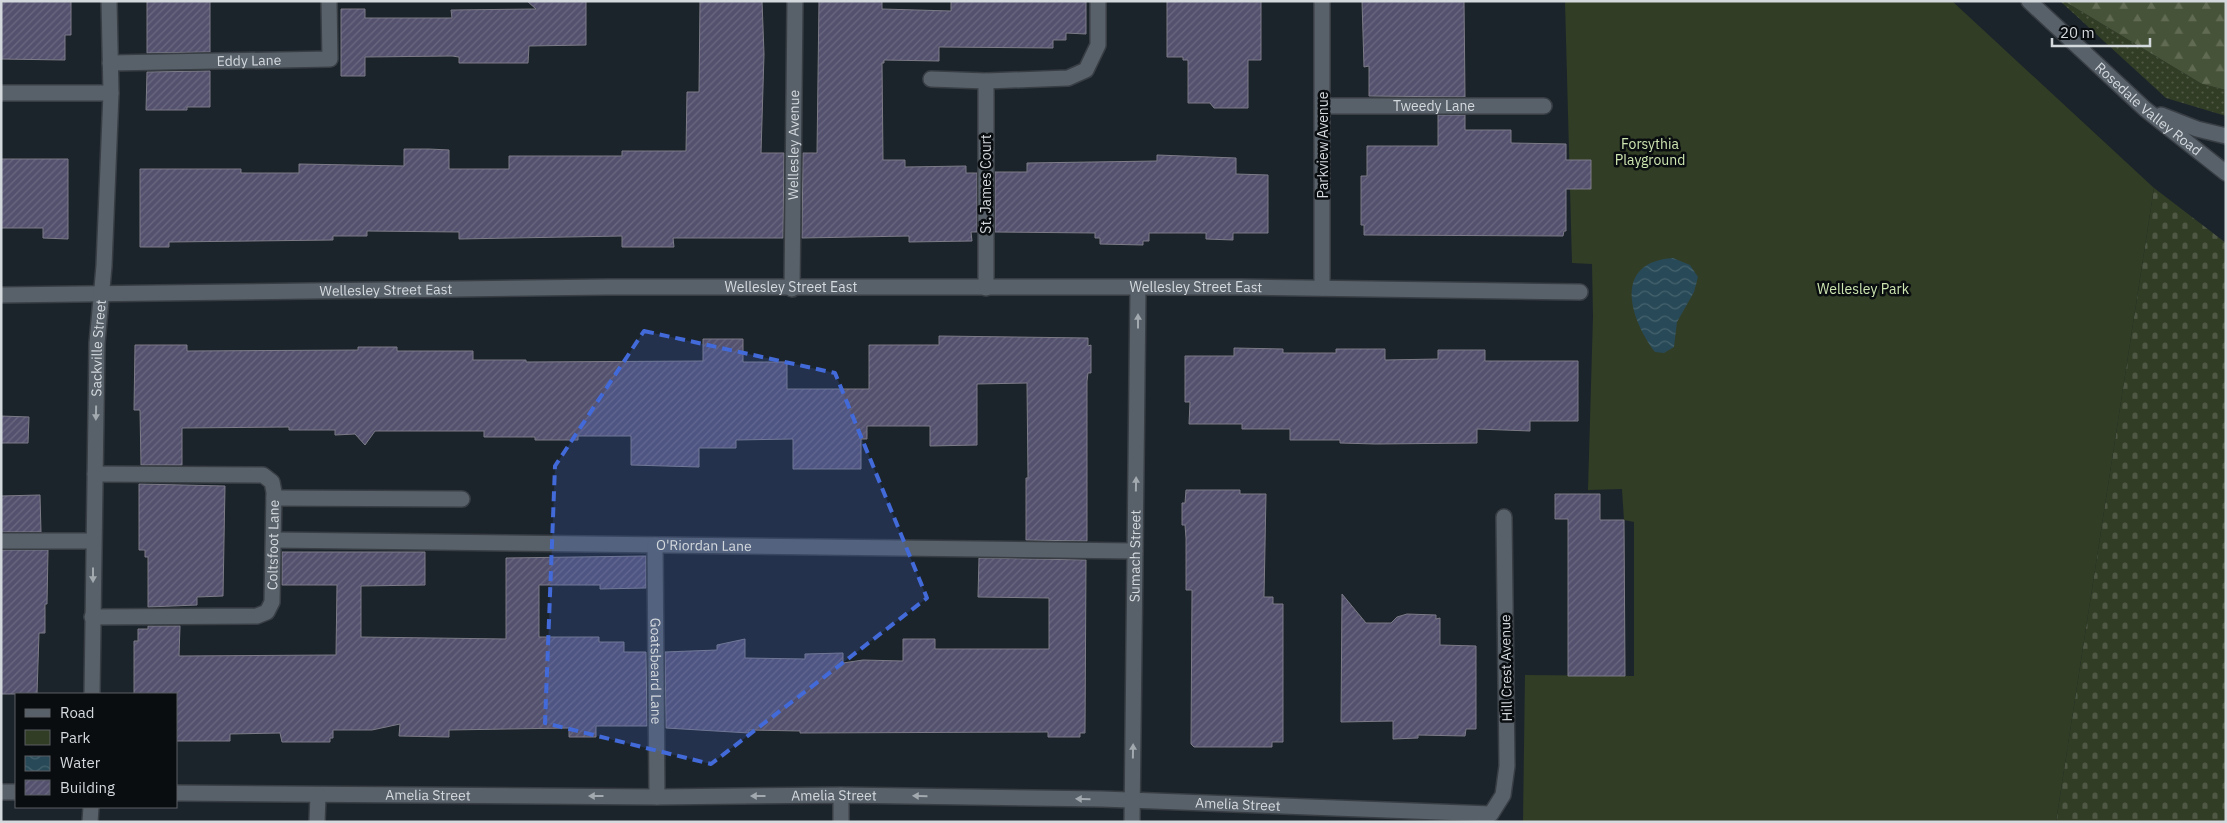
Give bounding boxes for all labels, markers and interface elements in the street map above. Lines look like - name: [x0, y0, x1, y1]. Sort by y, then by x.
- scale bar: [2052, 15, 2150, 47]
- text: 20 m: [2060, 23, 2095, 42]
- street label: Eddy Lane: [216, 51, 282, 70]
- street label: Rosedale Valley Road: [2091, 58, 2205, 159]
- street label: Wellesley Avenue: [784, 89, 803, 200]
- street label: Parkview Avenue: [1314, 91, 1332, 198]
- street label: Tweedy Lane: [1393, 97, 1475, 115]
- street label: St. James Court: [977, 134, 995, 234]
- park label: Forsythia Playground: [1615, 135, 1685, 169]
- street label: Wellesley Street East: [725, 278, 857, 296]
- street label: Wellesley Street East: [1130, 278, 1263, 296]
- street label: Wellesley Street East: [319, 280, 453, 300]
- park label: Wellesley Park: [1817, 280, 1910, 298]
- street label: Sackville Street: [87, 299, 110, 397]
- one-way arrow: [1134, 313, 1142, 329]
- one-way arrow: [92, 405, 100, 421]
- one-way arrow: [1132, 476, 1140, 492]
- street label: Coltsfoot Lane: [263, 499, 283, 590]
- street label: Sumach Street: [1125, 510, 1145, 602]
- street label: O'Riordan Lane: [656, 536, 752, 555]
- one-way arrow: [89, 567, 97, 583]
- street label: Hill Crest Avenue: [1496, 614, 1516, 722]
- street label: Goatsbeard Lane: [647, 618, 665, 725]
- legend: [15, 693, 178, 808]
- text: Road: [60, 703, 95, 722]
- text: Park: [60, 728, 90, 747]
- one-way arrow: [1129, 743, 1137, 759]
- text: Water: [60, 753, 101, 772]
- text: Building: [60, 778, 115, 797]
- street label: Amelia Street: [385, 786, 471, 804]
- street label: Amelia Street: [791, 786, 877, 805]
- one-way arrow: [587, 792, 603, 800]
- one-way arrow: [750, 792, 766, 800]
- one-way arrow: [912, 792, 928, 800]
- street label: Amelia Street: [1195, 794, 1281, 815]
- one-way arrow: [1075, 795, 1091, 803]

